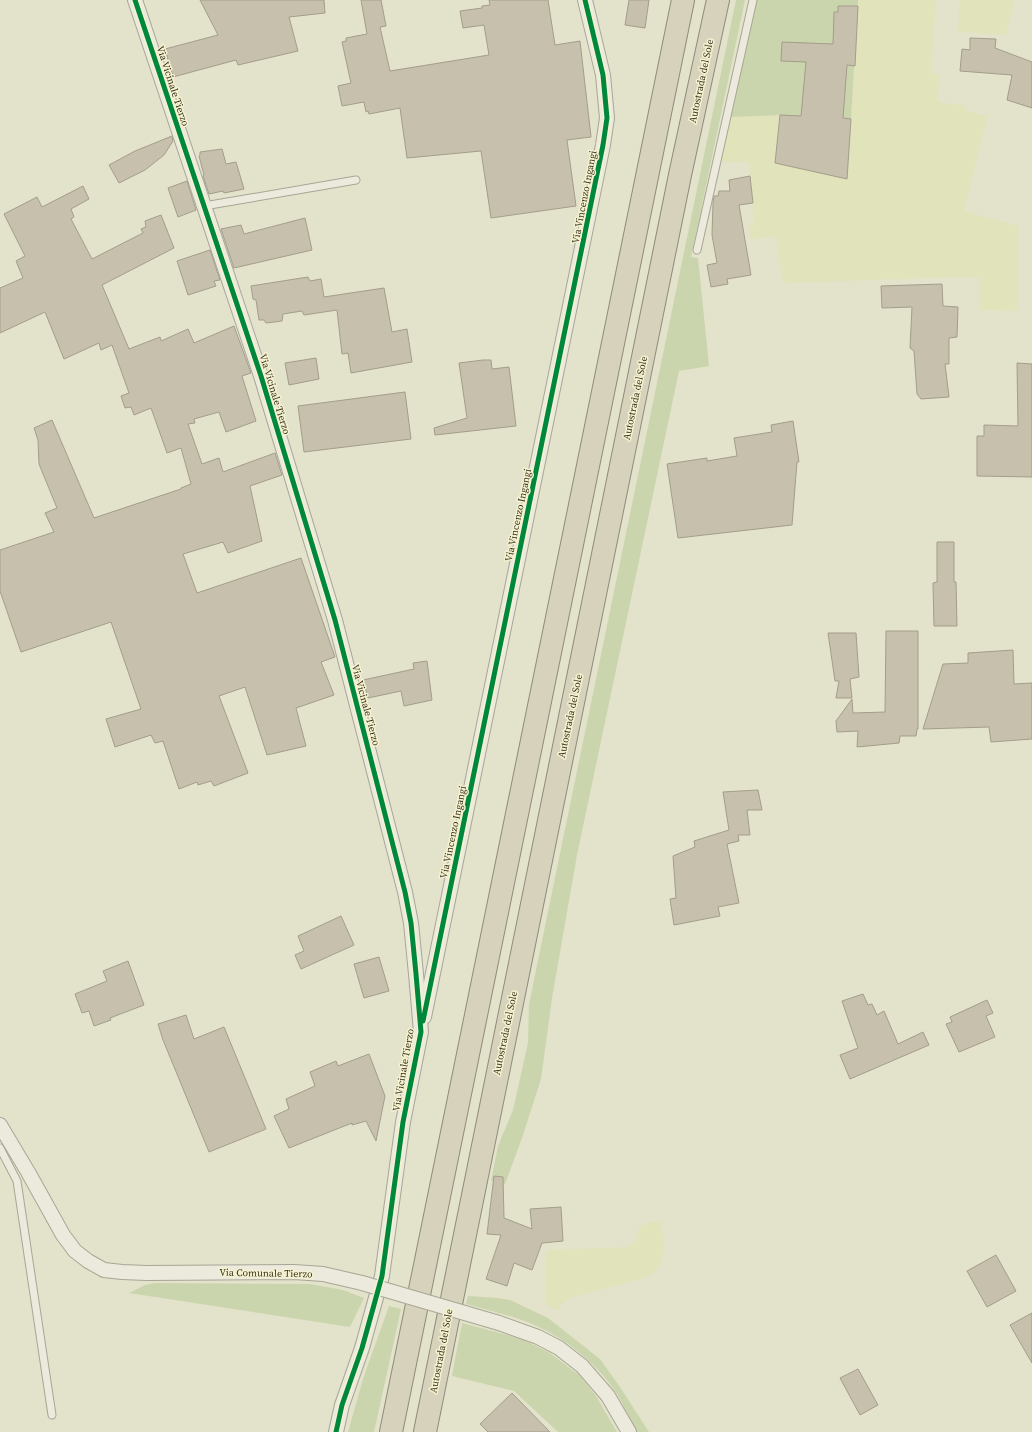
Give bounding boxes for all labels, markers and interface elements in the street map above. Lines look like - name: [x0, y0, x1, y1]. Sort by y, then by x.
- street label: Autostrada del Sole: [686, 38, 716, 124]
- street label: Via Vicinale Tierzo: [154, 44, 192, 128]
- street label: Via Vincenzo Ingangi: [569, 149, 599, 245]
- street label: Via Vicinale Tierzo: [257, 352, 294, 436]
- street label: Autostrada del Sole: [620, 355, 650, 441]
- street label: Via Vincenzo Ingangi: [502, 467, 534, 563]
- street label: Via Vicinale Tierzo: [349, 663, 383, 748]
- street label: Autostrada del Sole: [555, 673, 585, 759]
- street label: Via Vincenzo Ingangi: [437, 784, 469, 880]
- street label: Autostrada del Sole: [490, 990, 520, 1076]
- street label: Via Vicinale Tierzo: [389, 1027, 417, 1112]
- street label: Via Comunale Tierzo: [219, 1266, 313, 1280]
- street label: Autostrada del Sole: [426, 1308, 456, 1394]

